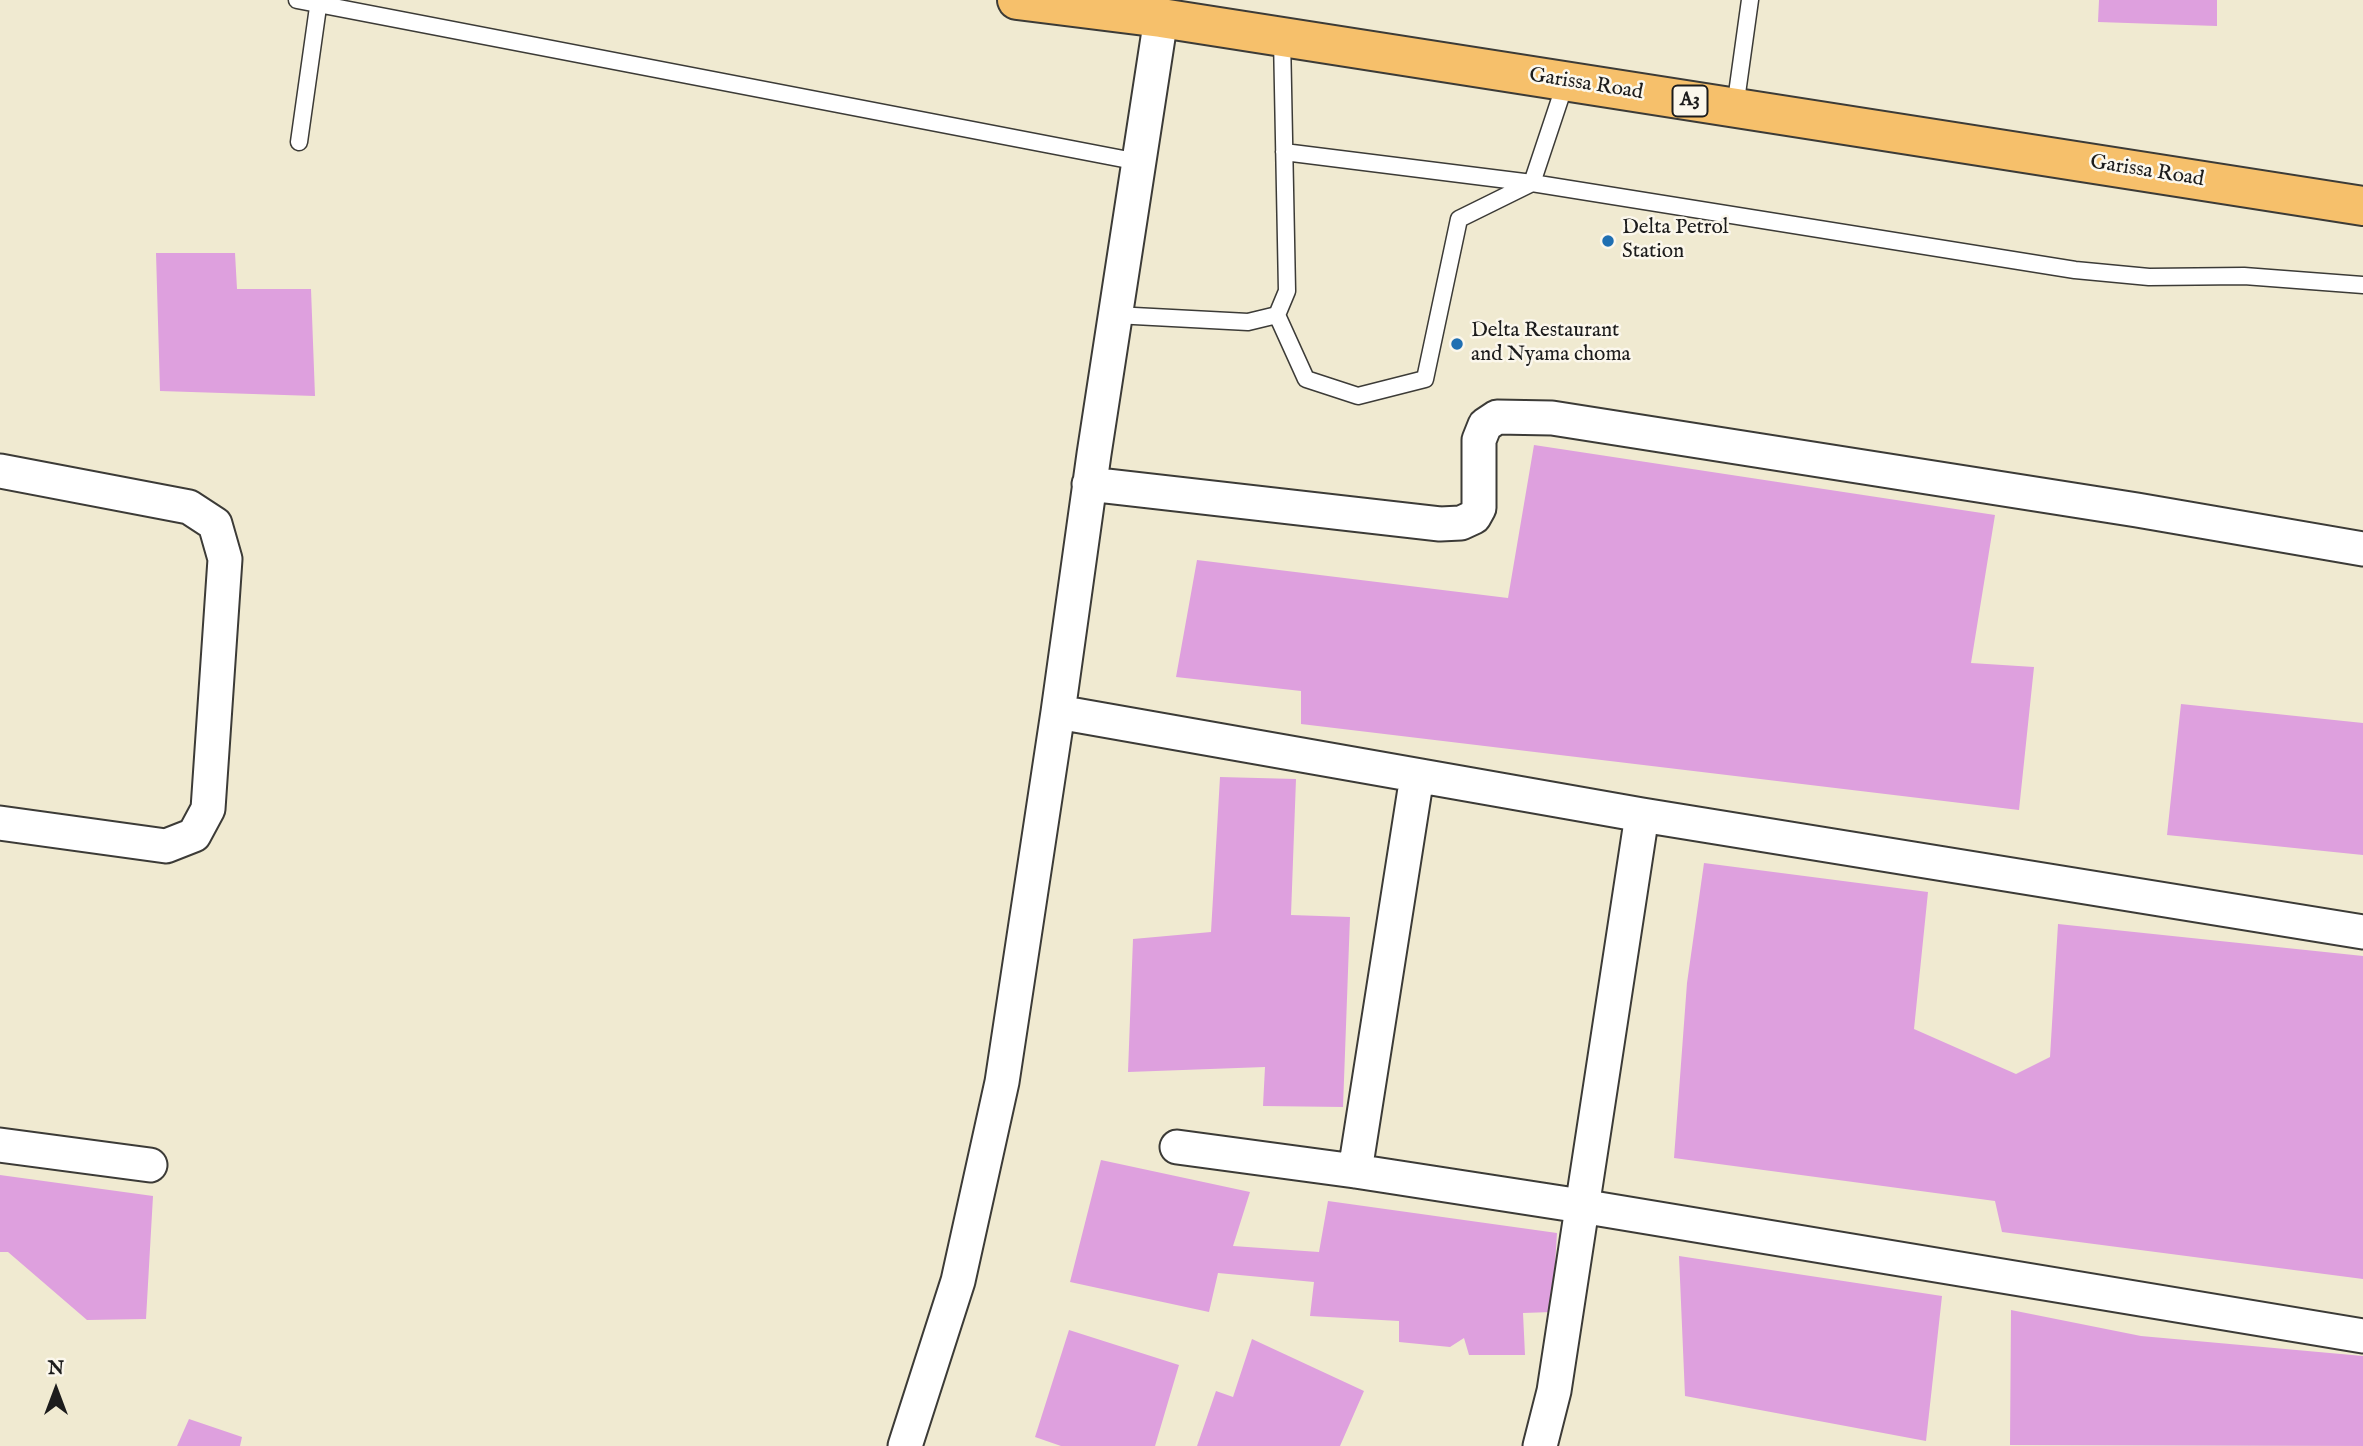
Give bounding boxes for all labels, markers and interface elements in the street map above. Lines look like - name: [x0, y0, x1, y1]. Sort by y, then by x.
- street label: Garissa Road: [1527, 64, 1645, 106]
- road number: A3: [1672, 86, 1708, 116]
- street label: Garissa Road: [2088, 151, 2206, 193]
- place label: Delta Petrol Station: [1622, 216, 1729, 266]
- marker: Delta Petrol Station: [1600, 233, 1616, 249]
- place label: Delta Restaurant and Nyama choma: [1471, 319, 1631, 369]
- marker: Delta Restaurant and Nyama choma: [1449, 336, 1465, 352]
- north arrow: [21, 1355, 91, 1425]
- text: N: [48, 1357, 64, 1381]

